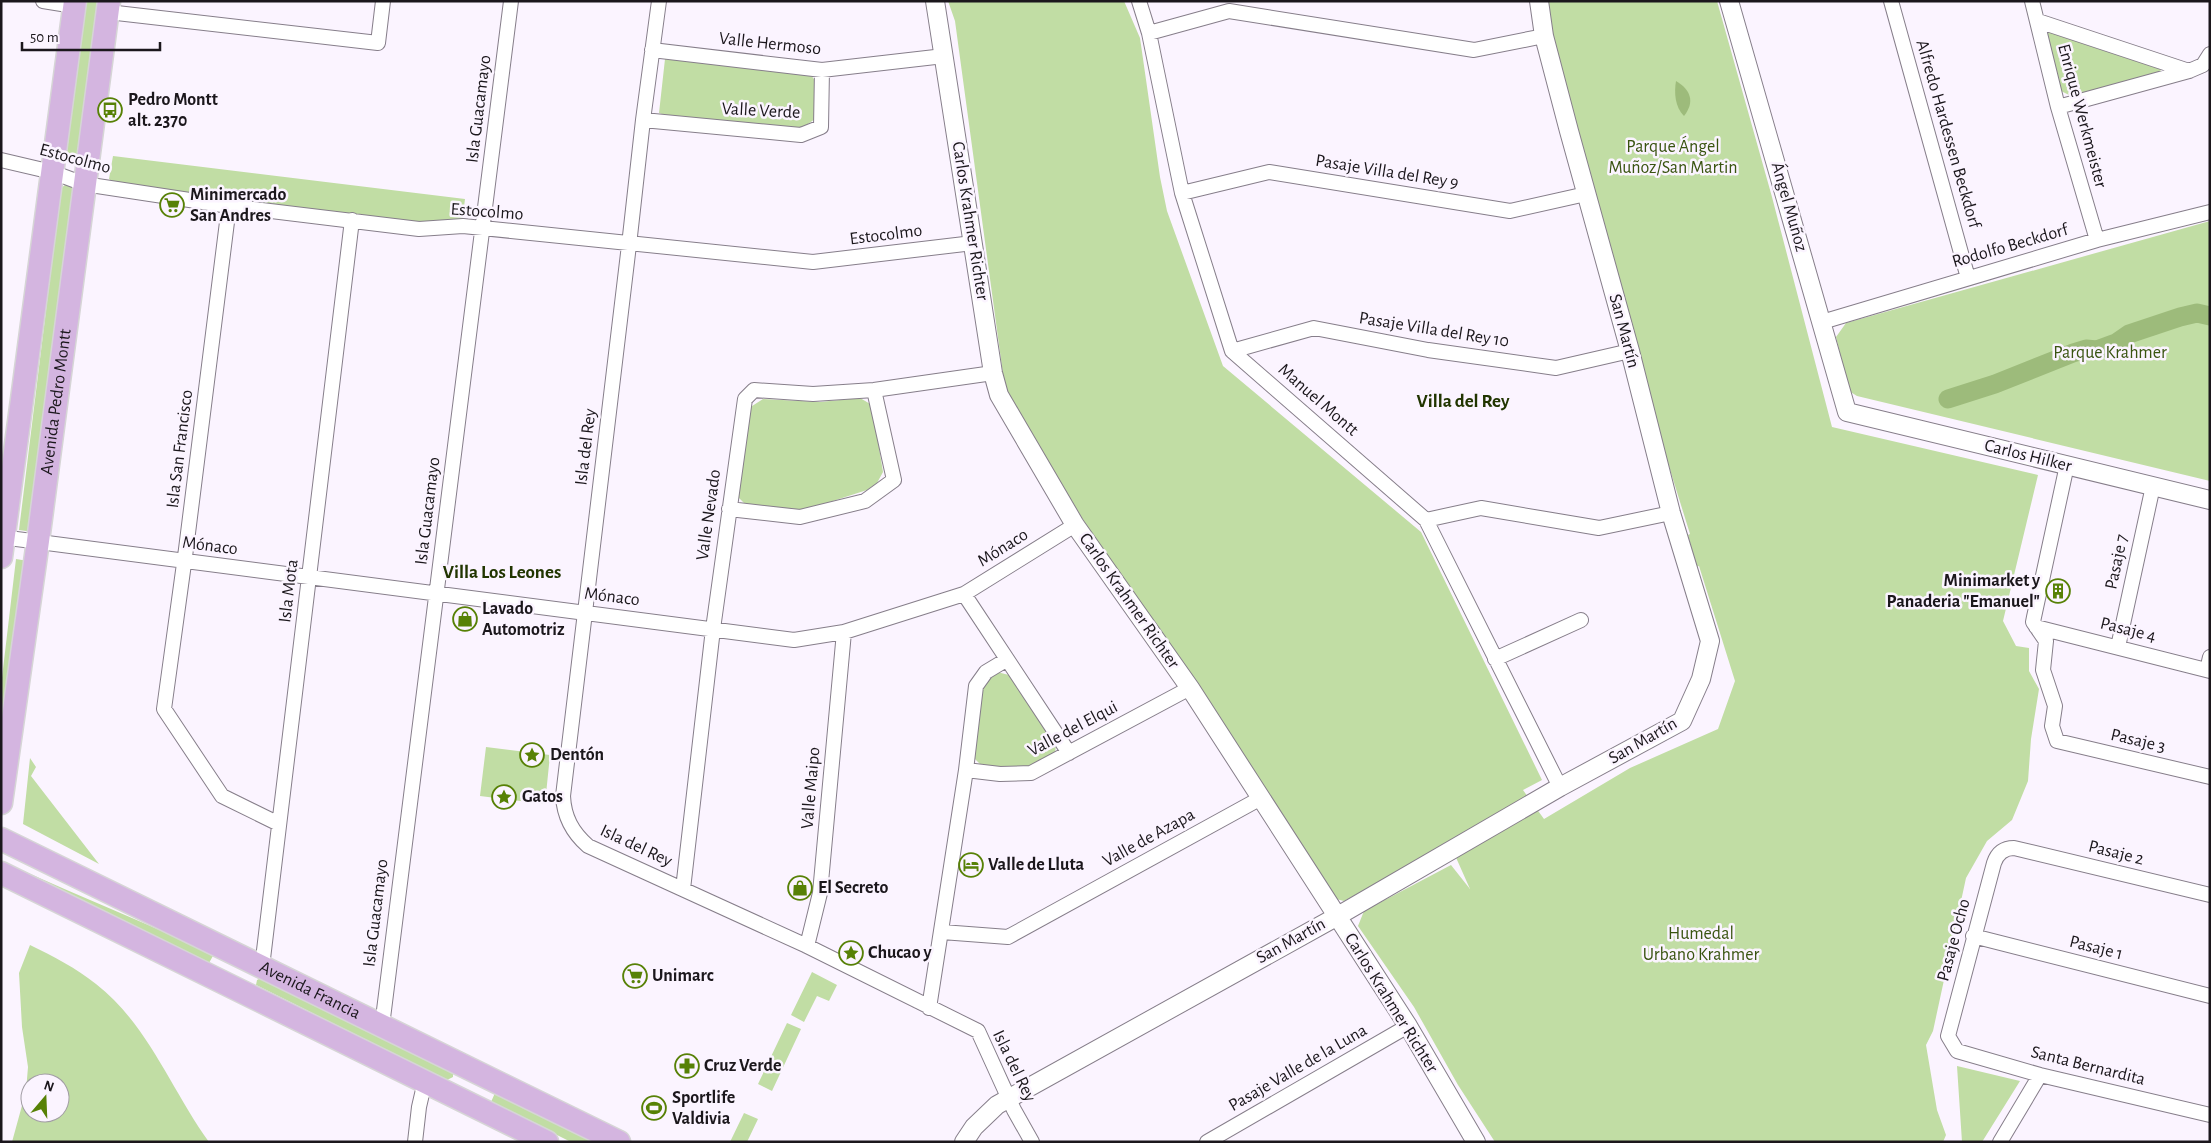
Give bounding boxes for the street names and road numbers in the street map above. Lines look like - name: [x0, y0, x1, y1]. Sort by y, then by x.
- street label: Valle Hermoso: [718, 30, 822, 58]
- street label: Alfredo Hardessen Beckdorf: [1913, 38, 1984, 232]
- street label: Enrique Werkmeister: [2054, 42, 2110, 190]
- street label: Isla Guacamayo: [463, 54, 495, 164]
- street label: Valle Verde: [721, 100, 801, 122]
- street label: Carlos Krahmer Richter: [949, 140, 991, 302]
- street label: Estocolmo: [37, 141, 113, 177]
- street label: Pasaje Villa del Rey 9: [1314, 152, 1460, 192]
- street label: Ángel Muñoz: [1768, 159, 1813, 254]
- street label: Estocolmo: [450, 200, 524, 224]
- street label: Rodolfo Beckdorf: [1950, 220, 2071, 271]
- street label: Estocolmo: [849, 222, 924, 248]
- street label: San Martín: [1605, 292, 1643, 370]
- street label: Pasaje Villa del Rey 10: [1358, 309, 1510, 351]
- street label: Avenida Pedro Montt: [38, 327, 75, 476]
- street label: Manuel Montt: [1275, 361, 1362, 440]
- street label: Isla San Francisco: [164, 389, 196, 509]
- street label: Isla del Rey: [572, 407, 600, 486]
- street label: Carlos Hilker: [1982, 436, 2074, 476]
- street label: Isla Guacamayo: [412, 456, 444, 566]
- street label: Valle Nevado: [694, 468, 724, 562]
- street label: Mónaco: [975, 525, 1032, 570]
- street label: Carlos Krahmer Richter: [1076, 530, 1183, 672]
- street label: Pasaje 7: [2102, 533, 2132, 591]
- street label: Mónaco: [181, 534, 239, 558]
- street label: Isla Mota: [276, 558, 302, 624]
- street label: Mónaco: [583, 585, 641, 609]
- street label: Pasaje 4: [2098, 614, 2158, 646]
- street label: Valle del Elqui: [1025, 698, 1121, 760]
- street label: San Martín: [1606, 714, 1680, 768]
- street label: Pasaje 3: [2109, 726, 2167, 756]
- street label: Valle Maipo: [798, 746, 824, 830]
- street label: Valle de Azapa: [1100, 805, 1198, 871]
- street label: Isla del Rey: [597, 822, 675, 871]
- street label: Pasaje 2: [2086, 837, 2146, 869]
- street label: Isla Guacamayo: [360, 858, 392, 968]
- street label: Pasaje Ocho: [1934, 897, 1974, 983]
- street label: San Martín: [1253, 915, 1329, 967]
- street label: Carlos Krahmer Richter: [1341, 930, 1441, 1076]
- street label: Pasaje 1: [2067, 933, 2125, 963]
- street label: Avenida Francia: [257, 958, 363, 1023]
- street label: Pasaje Valle de la Luna: [1226, 1021, 1370, 1115]
- street label: Isla del Rey: [989, 1027, 1039, 1105]
- street label: Santa Bernardita: [2029, 1043, 2147, 1089]

